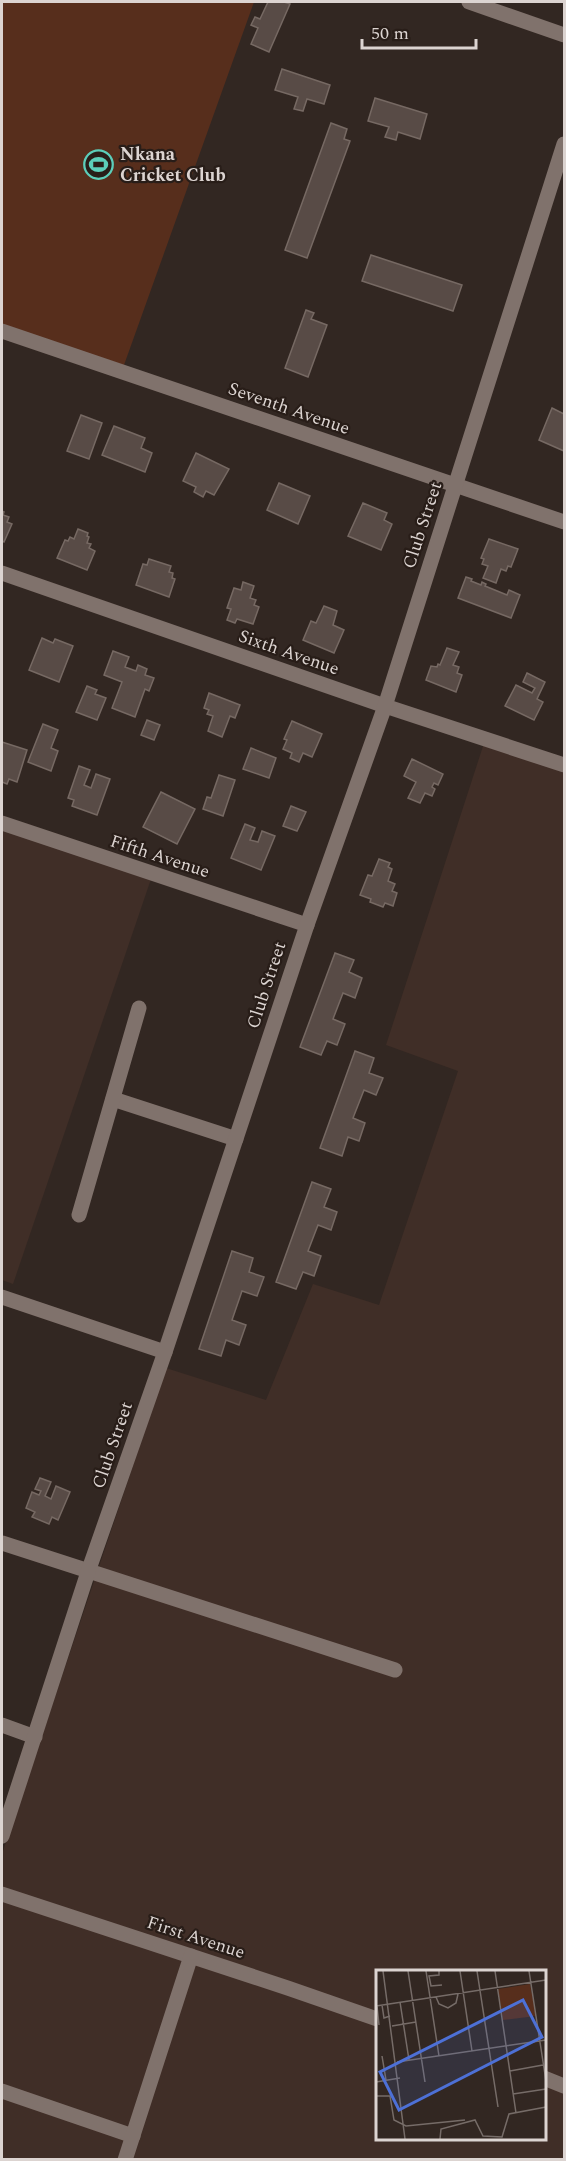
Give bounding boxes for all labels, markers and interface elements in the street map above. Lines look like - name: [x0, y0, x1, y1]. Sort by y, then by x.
- scale bar: [362, 12, 476, 50]
- text: 50 m: [371, 20, 409, 47]
- place label: Nkana Cricket Club: [120, 141, 226, 189]
- sports icon: Nkana Cricket Club: [83, 148, 115, 180]
- street label: Seventh Avenue: [224, 375, 353, 442]
- street label: Club Street: [396, 478, 449, 572]
- street label: Sixth Avenue: [235, 623, 343, 682]
- street label: Fifth Avenue: [106, 828, 213, 885]
- street label: Club Street: [240, 938, 293, 1032]
- street label: Club Street: [85, 1398, 140, 1492]
- street label: First Avenue: [143, 1909, 248, 1966]
- inset map: [376, 1970, 545, 2140]

